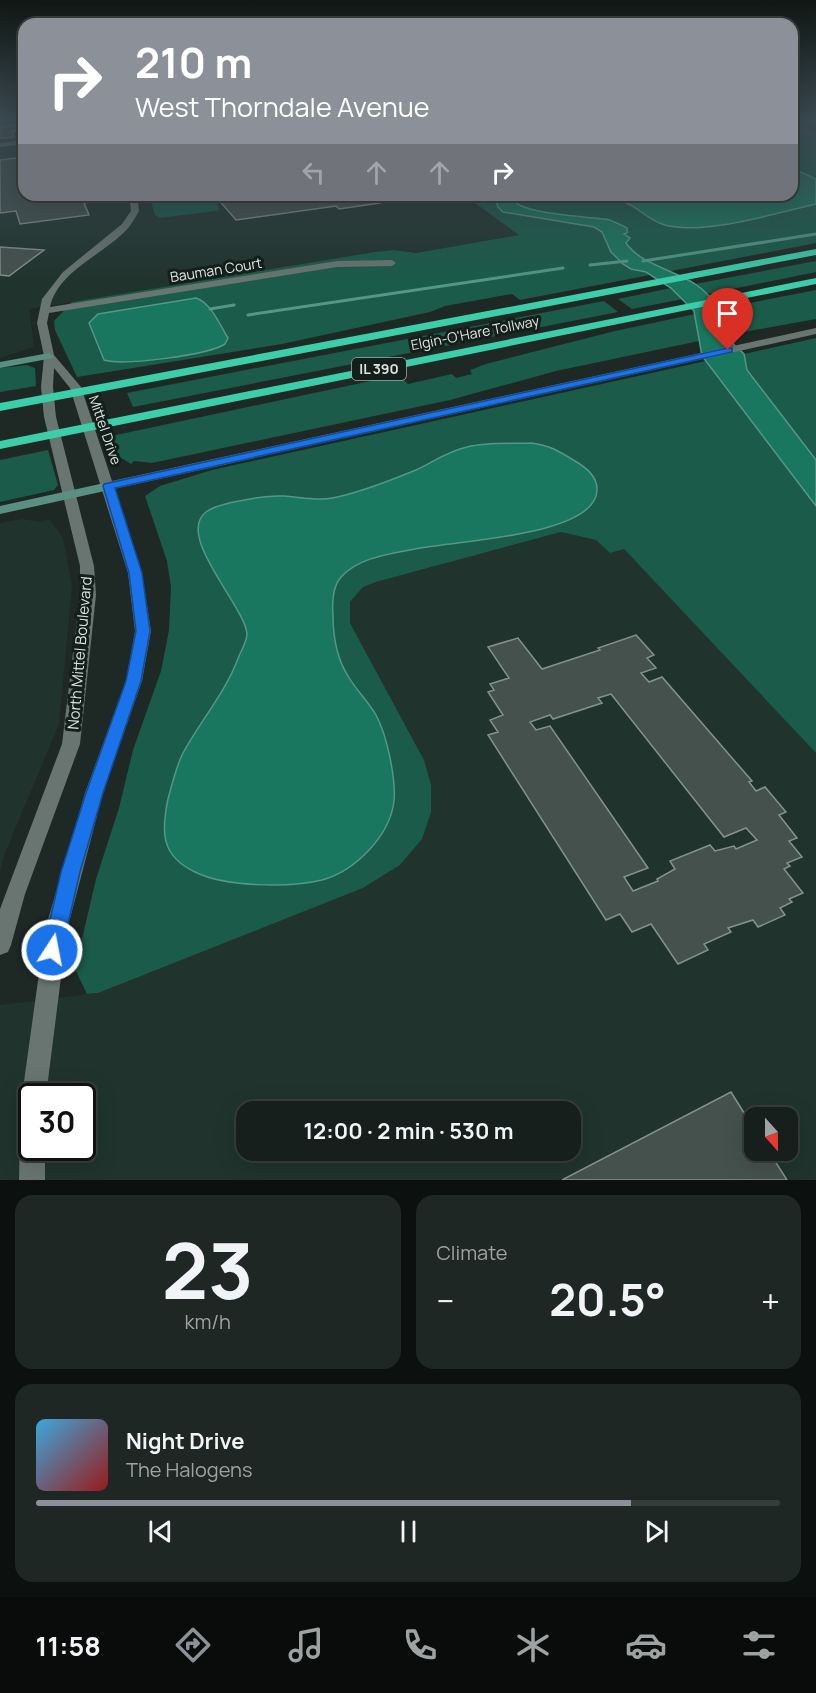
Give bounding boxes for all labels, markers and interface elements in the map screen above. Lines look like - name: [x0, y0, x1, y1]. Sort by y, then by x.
- text: 210 m: [135, 33, 252, 91]
- icon: right: [36, 42, 114, 120]
- text: West Thorndale Avenue: [135, 88, 430, 125]
- icon: left: [297, 156, 330, 189]
- icon: ahead: [360, 156, 393, 189]
- icon: ahead: [423, 156, 456, 189]
- icon: right: [486, 156, 519, 189]
- street label: Bauman Court: [169, 253, 264, 286]
- pin: [702, 288, 753, 350]
- icon: arrive: [711, 297, 744, 330]
- street label: Elgin-O'Hare Tollway: [409, 311, 541, 354]
- road number: IL 390: [352, 358, 406, 380]
- street label: Mittel Drive: [85, 393, 126, 467]
- street label: North Mittel Boulevard: [62, 576, 97, 730]
- position arrow: [20, 918, 84, 982]
- speed limit sign: 30: [18, 1083, 96, 1161]
- north arrow: [744, 1107, 798, 1161]
- map controls: [744, 1107, 798, 1161]
- text: 12:00 · 2 min · 530 m: [303, 1116, 514, 1146]
- text: 23: [162, 1216, 254, 1322]
- text: Climate: [437, 1239, 508, 1266]
- text: 20.5°: [549, 1268, 666, 1330]
- text: −: [437, 1278, 454, 1323]
- text: +: [761, 1278, 780, 1323]
- text: km/h: [184, 1308, 231, 1335]
- text: Night Drive: [126, 1426, 245, 1456]
- text: The Halogens: [126, 1456, 252, 1483]
- icon: previous: [144, 1515, 177, 1548]
- icon: pause: [392, 1515, 425, 1548]
- icon: next: [640, 1515, 673, 1548]
- icon: directions: [172, 1624, 214, 1666]
- icon: music: [285, 1624, 327, 1666]
- icon: phone: [399, 1624, 441, 1666]
- icon: climate: [512, 1624, 554, 1666]
- icon: car: [625, 1624, 667, 1666]
- icon: filters: [738, 1624, 780, 1666]
- text: 11:58: [36, 1627, 101, 1664]

